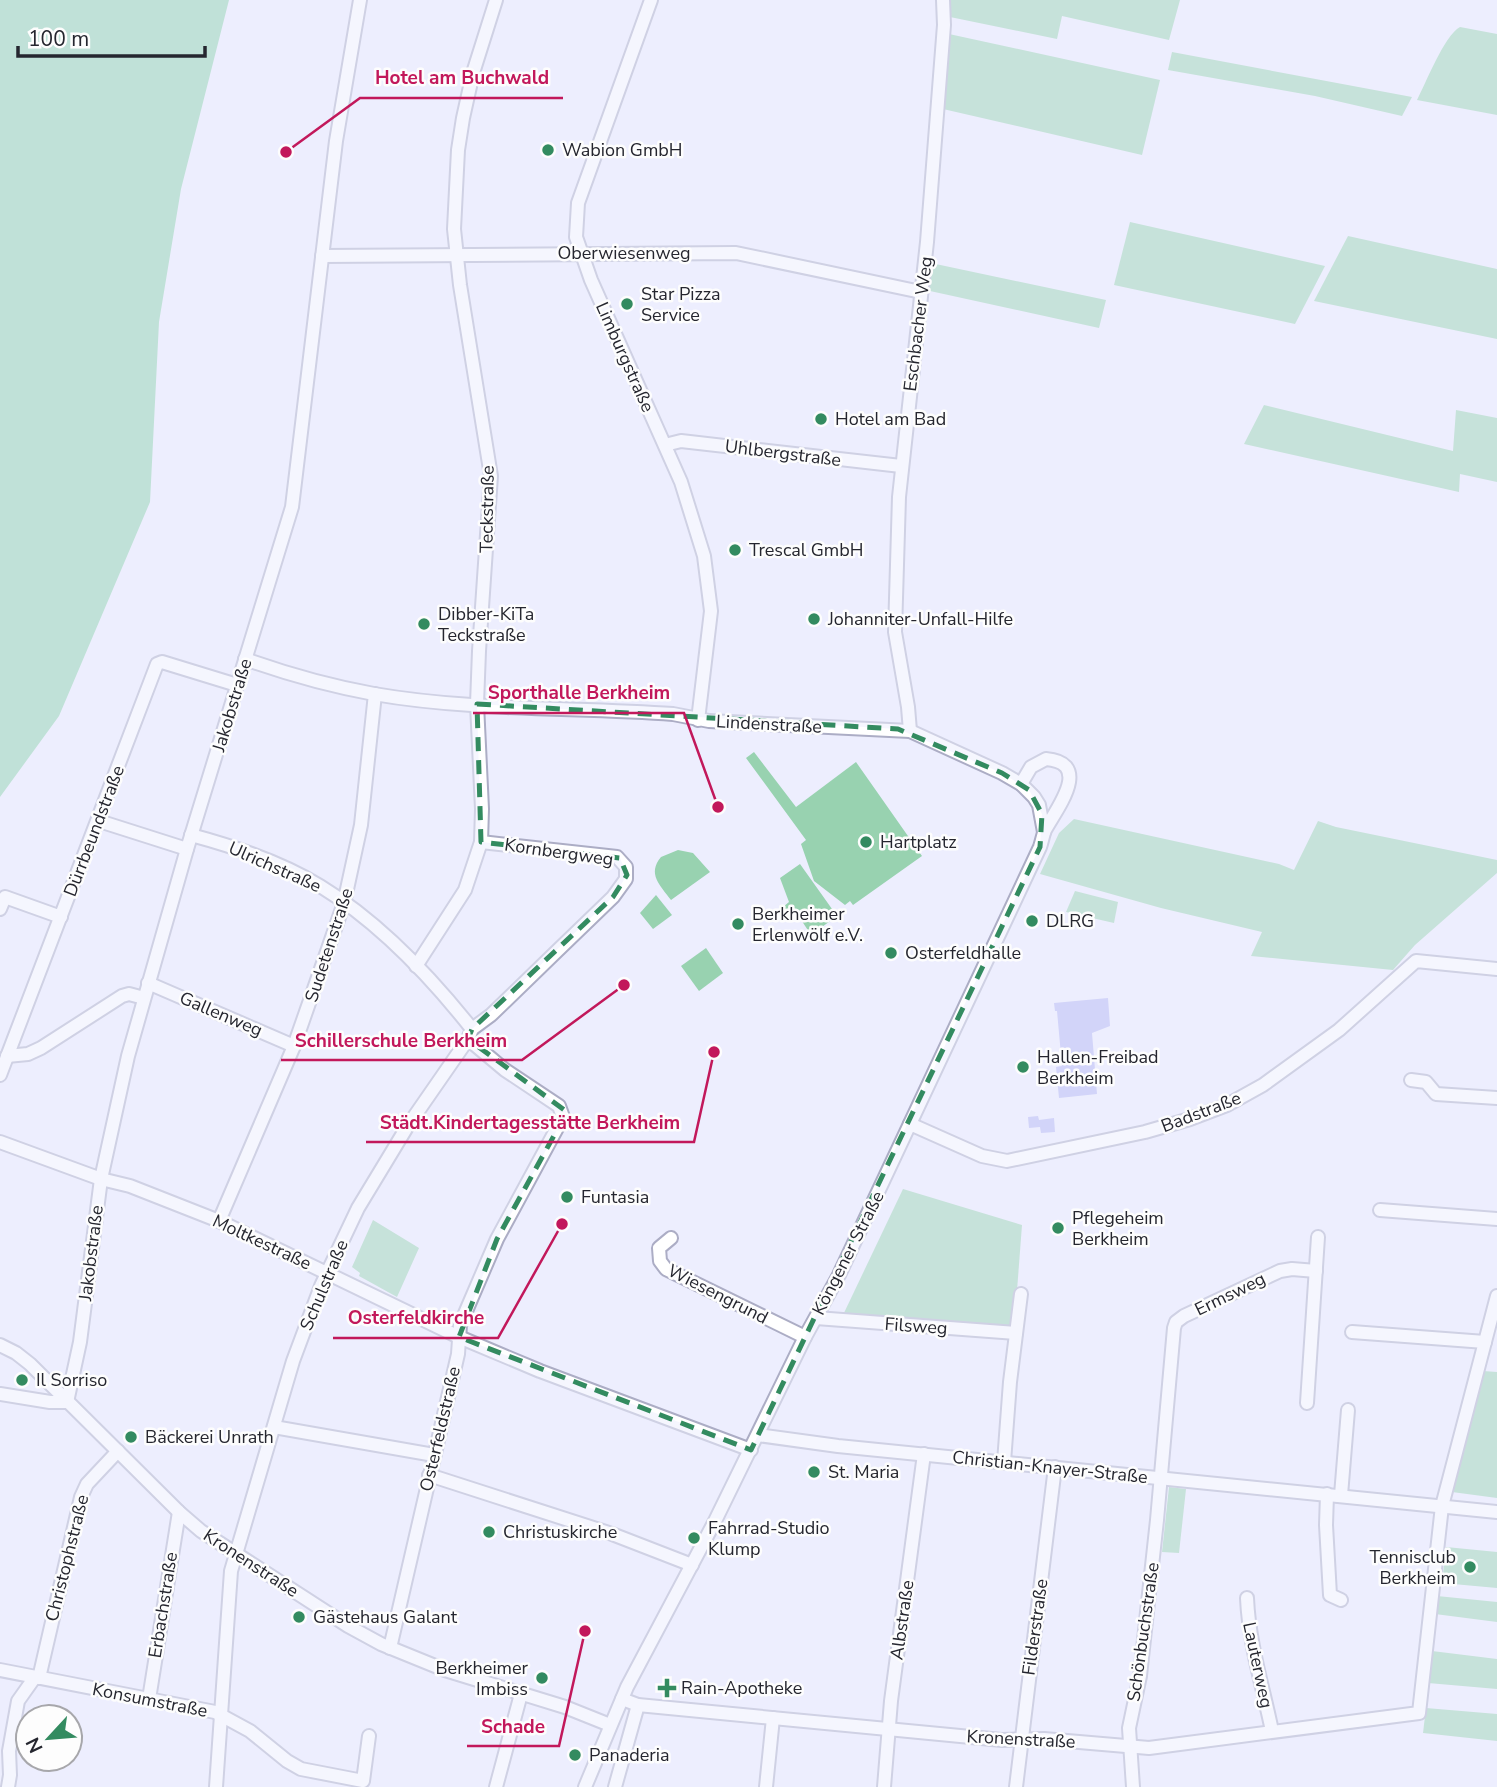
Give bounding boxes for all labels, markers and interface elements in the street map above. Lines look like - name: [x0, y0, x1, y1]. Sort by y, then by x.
- scale bar: [18, 14, 205, 58]
- text: 100 m: [28, 25, 89, 53]
- callout: Hotel am Buchwald: [360, 58, 563, 98]
- text: Hotel am Buchwald: [375, 65, 549, 91]
- place label: Wabion GmbH: [562, 138, 683, 162]
- marker: Wabion GmbH: [540, 142, 556, 158]
- street label: Oberwiesenweg: [557, 241, 691, 265]
- street label: Eschbacher Weg: [898, 255, 938, 393]
- place label: Star Pizza Service: [641, 282, 721, 327]
- marker: Star Pizza Service: [619, 296, 635, 312]
- street label: Limburgstraße: [590, 298, 660, 416]
- place label: Hotel am Bad: [835, 407, 946, 431]
- marker: Hotel am Bad: [813, 411, 829, 427]
- street label: Uhlbergstraße: [723, 434, 843, 472]
- street label: Teckstraße: [474, 465, 500, 553]
- place label: Trescal GmbH: [749, 538, 863, 562]
- marker: Trescal GmbH: [727, 542, 743, 558]
- place label: Dibber-KiTa Teckstraße: [438, 602, 534, 647]
- place label: Johanniter-Unfall-Hilfe: [827, 607, 1013, 631]
- marker: Johanniter-Unfall-Hilfe: [806, 611, 822, 627]
- marker: Dibber-KiTa Teckstraße: [416, 616, 432, 632]
- street label: Jakobstraße: [206, 656, 258, 755]
- callout: Sporthalle Berkheim: [473, 673, 684, 713]
- text: Sporthalle Berkheim: [488, 680, 670, 706]
- street label: Lindenstraße: [715, 709, 823, 739]
- street label: Dürrbeundstraße: [58, 762, 130, 900]
- place label: Hartplatz: [880, 830, 956, 854]
- street label: Kornbergweg: [503, 832, 615, 872]
- marker: Hartplatz: [858, 834, 874, 850]
- street label: Ulrichstraße: [225, 836, 325, 898]
- street label: Sudetenstraße: [299, 885, 359, 1005]
- place label: Berkheimer Erlenwölf e.V.: [752, 902, 863, 947]
- place label: DLRG: [1046, 909, 1094, 933]
- marker: DLRG: [1024, 913, 1040, 929]
- marker: Berkheimer Erlenwölf e.V.: [730, 916, 746, 932]
- place label: Osterfeldhalle: [905, 941, 1021, 965]
- marker: Osterfeldhalle: [883, 945, 899, 961]
- street label: Gallenweg: [176, 986, 266, 1042]
- callout: Schillerschule Berkheim: [281, 1020, 522, 1060]
- text: Schillerschule Berkheim: [295, 1028, 507, 1054]
- place label: Hallen-Freibad Berkheim: [1037, 1045, 1159, 1090]
- marker: Hallen-Freibad Berkheim: [1015, 1059, 1031, 1075]
- street label: Badstraße: [1158, 1086, 1244, 1138]
- callout: Städt.Kindertagesstätte Berkheim: [366, 1102, 694, 1142]
- text: Städt.Kindertagesstätte Berkheim: [380, 1110, 680, 1136]
- place label: Funtasia: [581, 1185, 649, 1209]
- street label: Köngener Straße: [806, 1187, 890, 1319]
- marker: Funtasia: [559, 1189, 575, 1205]
- street label: Jakobstraße: [73, 1204, 109, 1303]
- place label: Pflegeheim Berkheim: [1072, 1206, 1164, 1251]
- street label: Moltkestraße: [209, 1209, 315, 1275]
- marker: Pflegeheim Berkheim: [1050, 1220, 1066, 1236]
- street label: Schulstraße: [294, 1236, 354, 1334]
- street label: Wiesengrund: [664, 1258, 772, 1330]
- street label: Ermsweg: [1191, 1267, 1269, 1321]
- callout: Osterfeldkirche: [333, 1298, 498, 1338]
- text: Osterfeldkirche: [348, 1305, 484, 1331]
- street label: Filsweg: [884, 1312, 948, 1340]
- street label: Osterfeldstraße: [414, 1364, 466, 1494]
- place label: Il Sorriso: [36, 1368, 107, 1392]
- marker: Il Sorriso: [14, 1372, 30, 1388]
- place label: Bäckerei Unrath: [145, 1425, 274, 1449]
- marker: Bäckerei Unrath: [123, 1429, 139, 1445]
- street label: Christian-Knayer-Straße: [951, 1445, 1149, 1489]
- place label: St. Maria: [828, 1460, 899, 1484]
- marker: St. Maria: [806, 1464, 822, 1480]
- street label: Christophstraße: [40, 1492, 94, 1624]
- place label: Fahrrad-Studio Klump: [708, 1516, 830, 1561]
- place label: Christuskirche: [503, 1520, 617, 1544]
- street label: Kronenstraße: [199, 1523, 303, 1603]
- marker: Christuskirche: [481, 1524, 497, 1540]
- marker: Fahrrad-Studio Klump: [686, 1530, 702, 1546]
- place label: Tennisclub Berkheim: [1369, 1545, 1456, 1590]
- street label: Erbachstraße: [143, 1550, 183, 1660]
- marker: Tennisclub Berkheim: [1462, 1559, 1478, 1575]
- street label: Schönbuchstraße: [1121, 1561, 1165, 1703]
- street label: Filderstraße: [1016, 1577, 1054, 1677]
- street label: Albstraße: [885, 1579, 919, 1661]
- place label: Gästehaus Galant: [313, 1605, 458, 1629]
- marker: Gästehaus Galant: [291, 1609, 307, 1625]
- street label: Lauterweg: [1237, 1620, 1279, 1710]
- place label: Berkheimer Imbiss: [435, 1656, 529, 1701]
- marker: Berkheimer Imbiss: [534, 1670, 550, 1686]
- place label: Rain-Apotheke: [681, 1676, 802, 1700]
- street label: Konsumstraße: [90, 1677, 210, 1723]
- marker: Rain-Apotheke: [659, 1680, 675, 1696]
- north arrow: [14, 1703, 84, 1773]
- callout: Schade: [467, 1706, 559, 1746]
- text: Schade: [481, 1714, 545, 1740]
- street label: Kronenstraße: [966, 1724, 1076, 1754]
- text: N: [20, 1733, 49, 1757]
- place label: Panaderia: [589, 1743, 670, 1767]
- marker: Panaderia: [567, 1747, 583, 1763]

